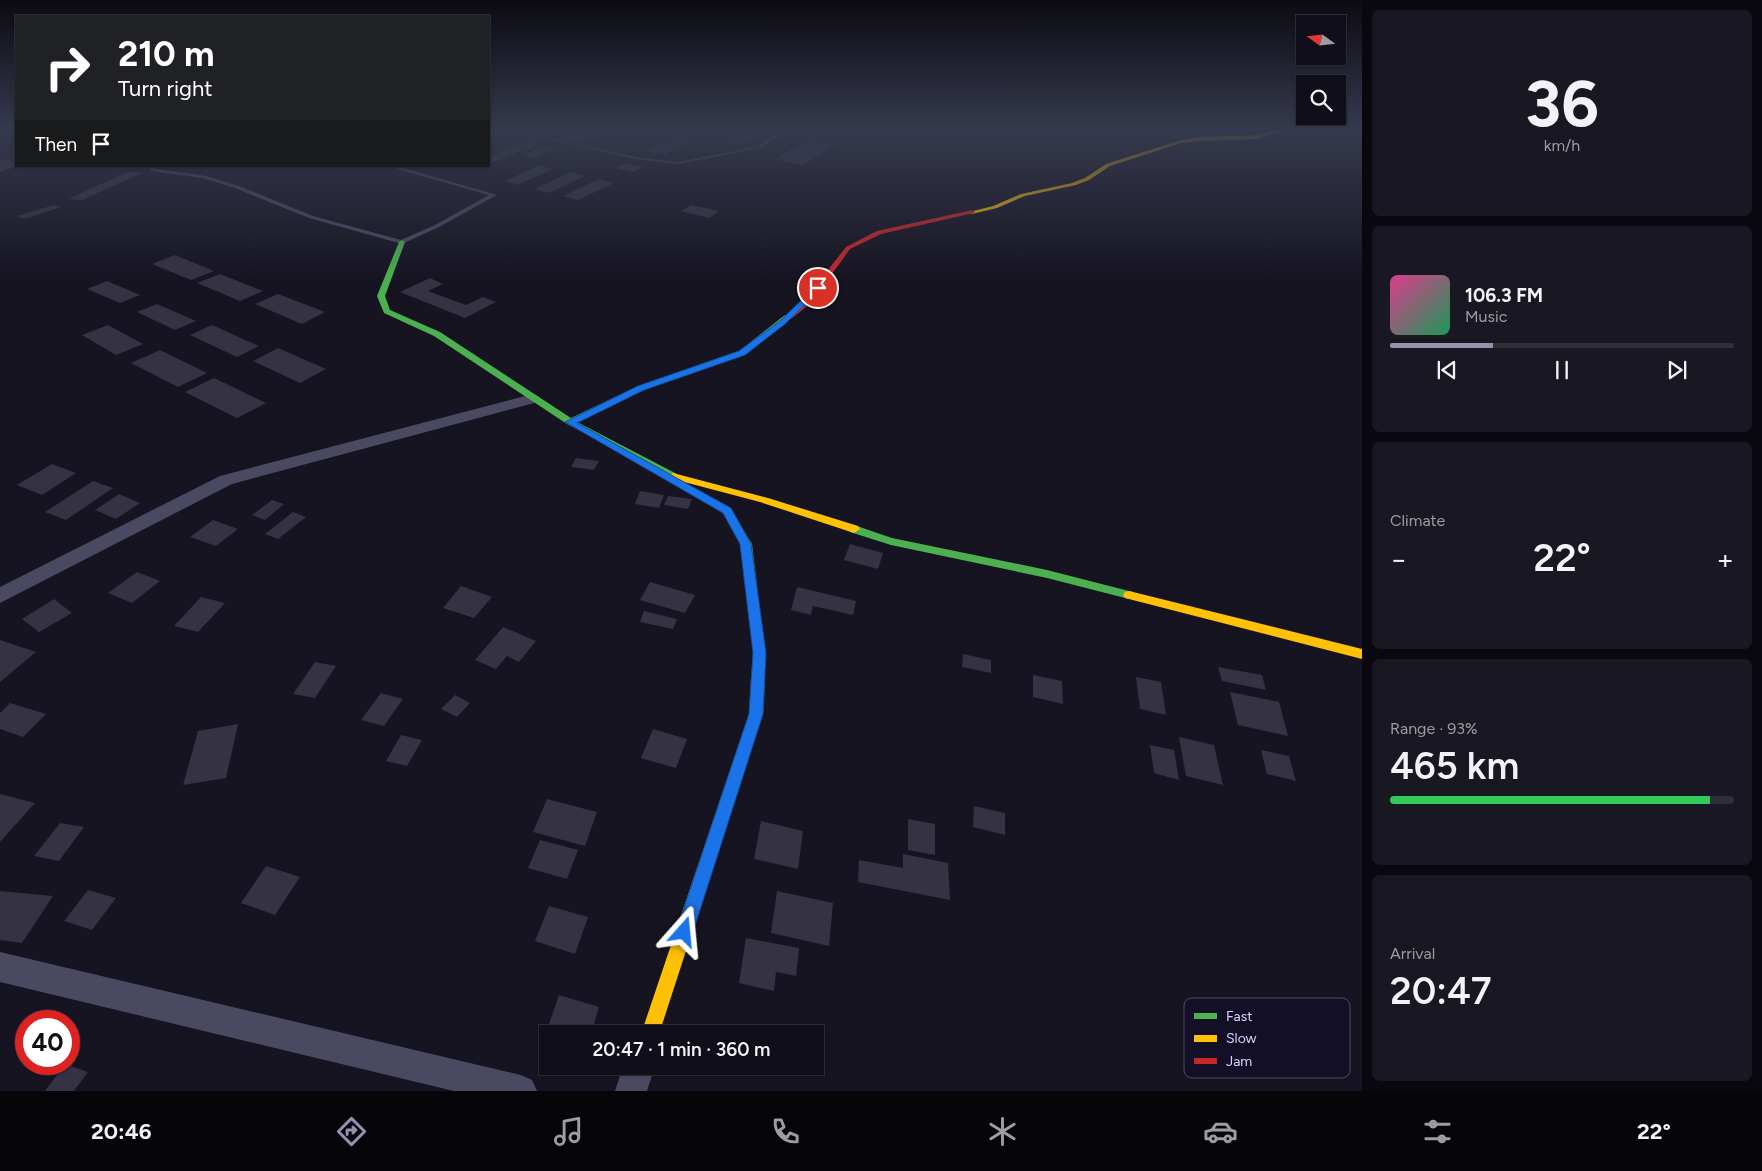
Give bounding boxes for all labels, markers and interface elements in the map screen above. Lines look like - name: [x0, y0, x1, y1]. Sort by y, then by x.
- north arrow: [1296, 15, 1346, 65]
- map controls: [1296, 15, 1346, 125]
- text: 210 m: [118, 33, 215, 75]
- icon: right: [35, 35, 100, 100]
- text: 36: [1525, 64, 1599, 142]
- text: Turn right: [118, 75, 213, 102]
- button: search: [1296, 75, 1346, 125]
- icon: arrive: [87, 130, 115, 158]
- text: Then: [35, 133, 77, 156]
- text: km/h: [1544, 136, 1580, 155]
- pin: [797, 267, 839, 309]
- icon: arrive: [804, 274, 832, 302]
- text: 106.3 FM: [1465, 284, 1543, 307]
- text: Music: [1465, 307, 1507, 326]
- icon: previous: [1433, 356, 1461, 384]
- icon: pause: [1548, 356, 1576, 384]
- icon: next: [1663, 356, 1691, 384]
- text: Climate: [1390, 511, 1445, 530]
- text: 22°: [1533, 535, 1591, 581]
- text: −: [1390, 542, 1407, 576]
- text: +: [1717, 542, 1734, 576]
- text: Range · 93%: [1390, 719, 1478, 738]
- text: 465 km: [1390, 743, 1519, 789]
- position arrow: [657, 905, 709, 957]
- text: Arrival: [1390, 944, 1435, 963]
- text: 20:47: [1390, 968, 1492, 1014]
- legend: [1184, 998, 1350, 1078]
- text: Fast: [1226, 1008, 1252, 1025]
- speed limit sign: 40: [15, 1010, 80, 1075]
- text: Slow: [1226, 1030, 1257, 1047]
- text: 20:47 · 1 min · 360 m: [593, 1038, 770, 1061]
- text: Jam: [1226, 1053, 1252, 1070]
- icon: directions: [334, 1114, 369, 1149]
- icon: music: [551, 1114, 586, 1149]
- icon: phone: [768, 1114, 803, 1149]
- icon: climate: [985, 1114, 1020, 1149]
- icon: car: [1203, 1114, 1238, 1149]
- icon: filters: [1420, 1114, 1455, 1149]
- text: 20:46: [91, 1118, 151, 1145]
- text: 22°: [1637, 1118, 1671, 1145]

